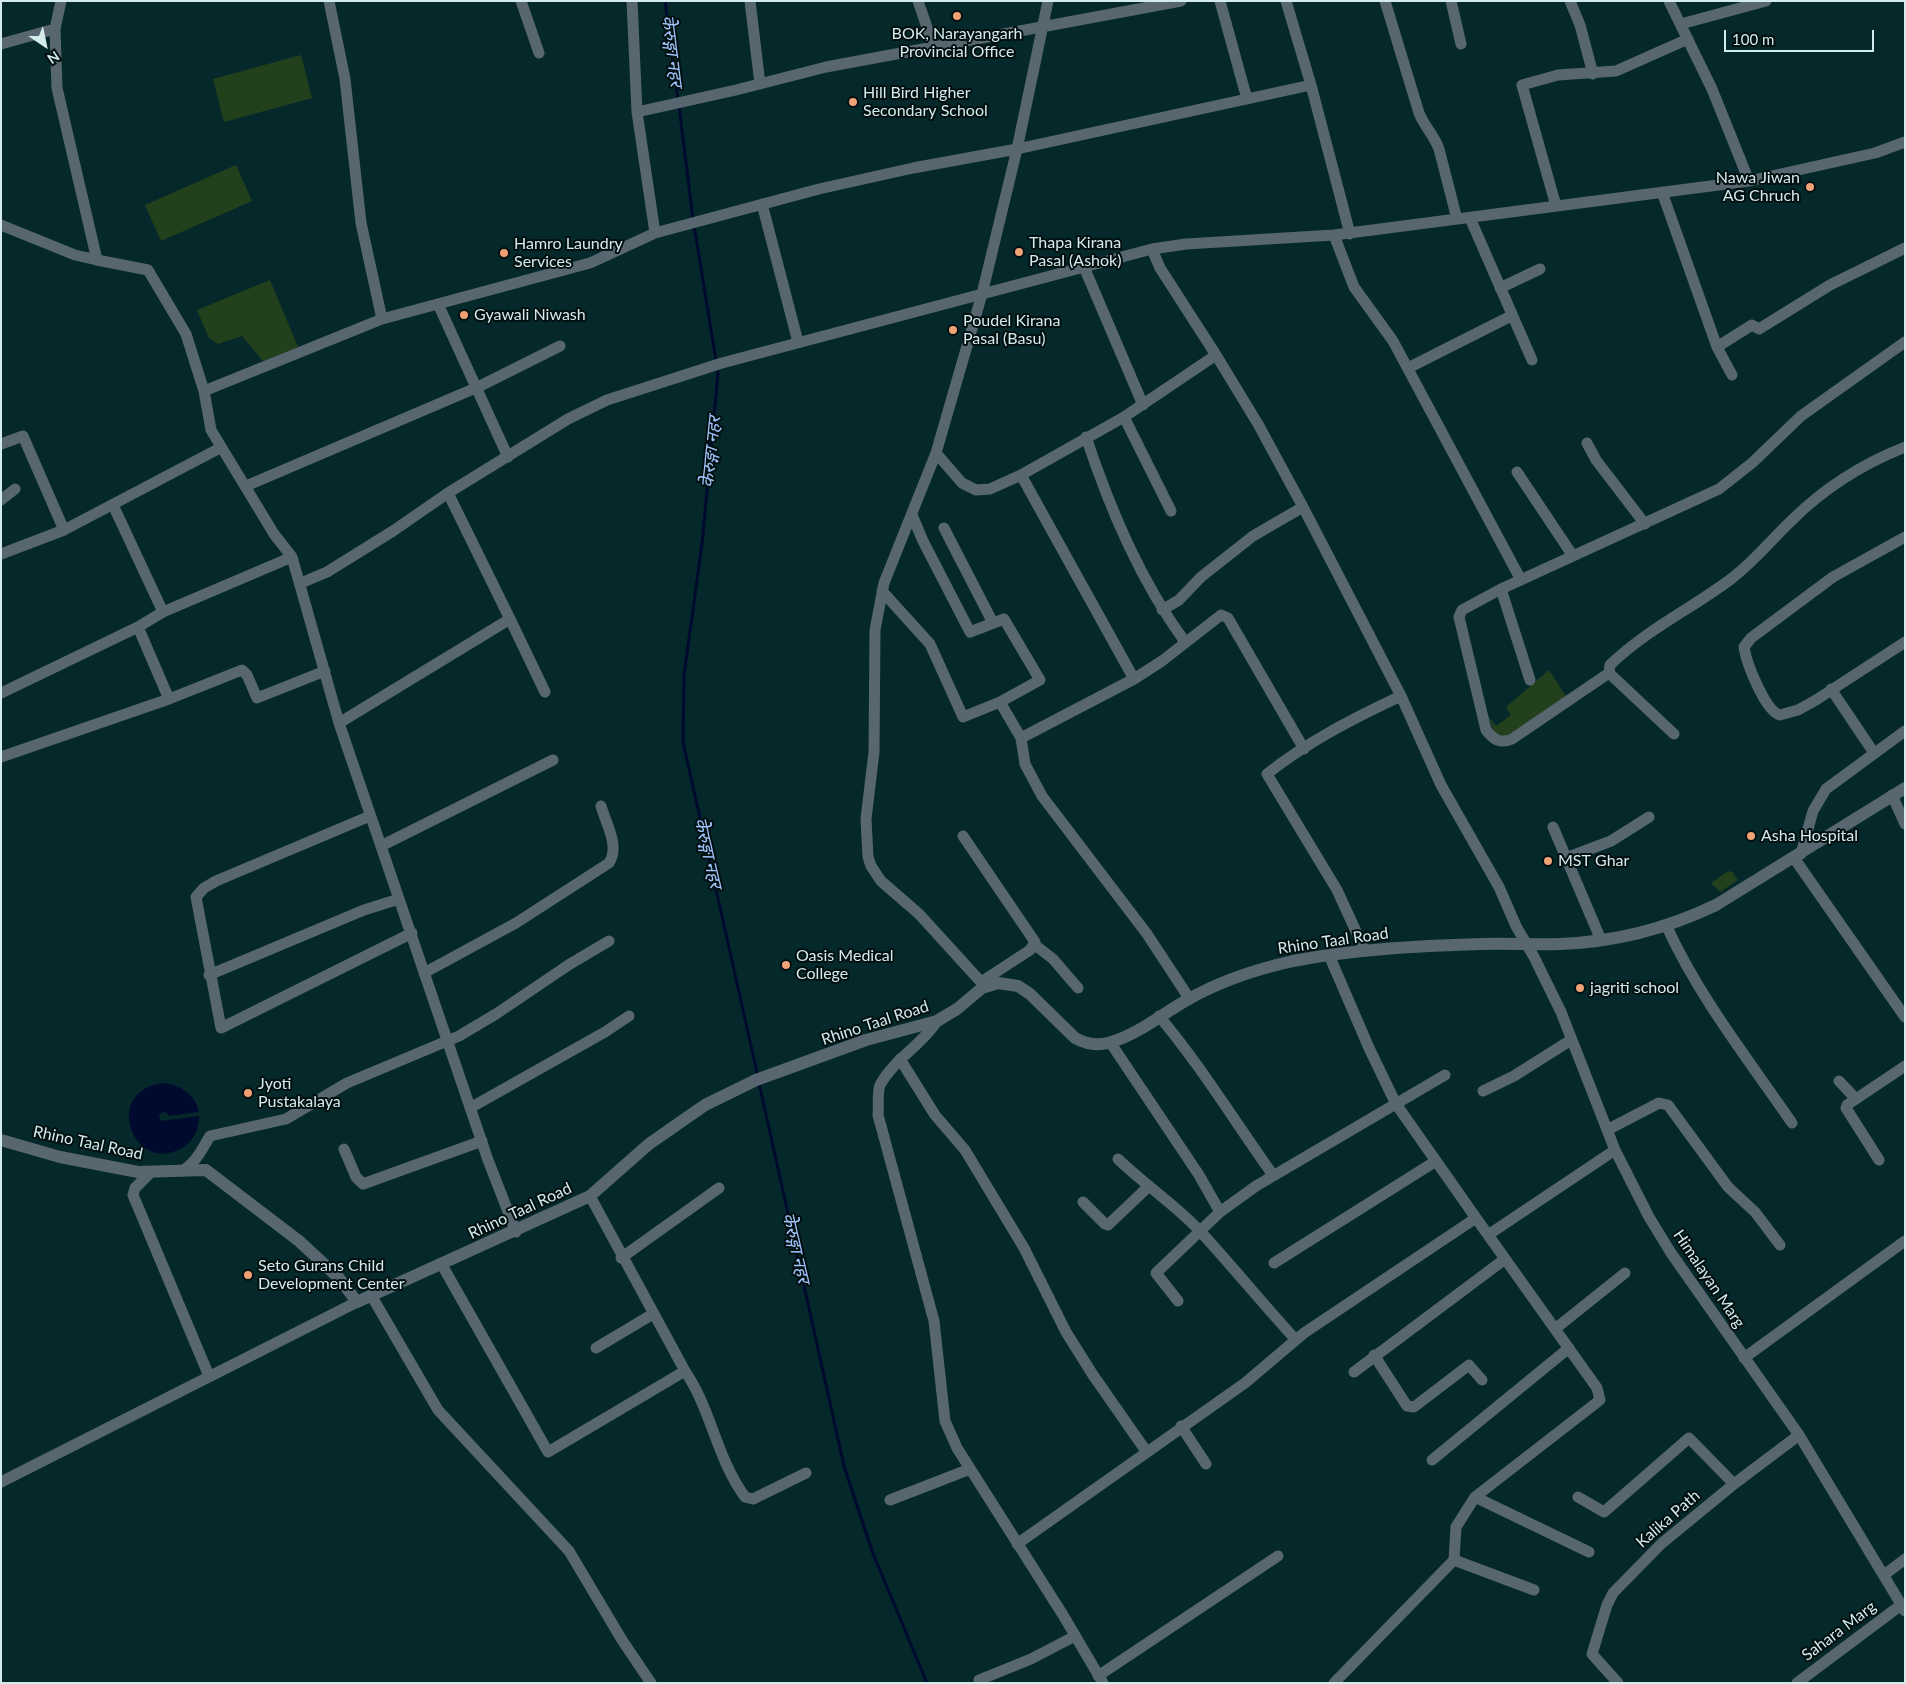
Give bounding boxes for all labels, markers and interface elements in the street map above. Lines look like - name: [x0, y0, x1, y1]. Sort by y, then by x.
- marker: BOK, Narayangarh Provincial Office: [951, 10, 963, 22]
- water label: केेरुङ्गा नहर: [657, 14, 687, 88]
- north arrow: [20, 20, 70, 70]
- scale bar: [1726, 20, 1876, 52]
- place label: BOK, Narayangarh Provincial Office: [892, 24, 1022, 62]
- text: 100 m: [1732, 30, 1774, 48]
- text: N: [44, 48, 63, 68]
- place label: Hill Bird Higher Secondary School: [863, 83, 988, 121]
- marker: Hill Bird Higher Secondary School: [847, 96, 859, 108]
- place label: Nawa Jiwan AG Chruch: [1716, 168, 1800, 206]
- marker: Nawa Jiwan AG Chruch: [1804, 181, 1816, 193]
- place label: Thapa Kirana Pasal (Ashok): [1029, 233, 1121, 271]
- place label: Hamro Laundry Services: [514, 234, 623, 272]
- marker: Thapa Kirana Pasal (Ashok): [1013, 246, 1025, 258]
- marker: Hamro Laundry Services: [498, 247, 510, 259]
- place label: Gyawali Niwash: [474, 305, 586, 325]
- marker: Gyawali Niwash: [458, 309, 470, 321]
- place label: Poudel Kirana Pasal (Basu): [963, 311, 1060, 349]
- marker: Poudel Kirana Pasal (Basu): [947, 324, 959, 336]
- water label: केेरुङ्गा नहर: [697, 415, 725, 489]
- water label: केेरुङ्गा नहर: [689, 816, 727, 890]
- place label: Asha Hospital: [1761, 826, 1858, 846]
- marker: Asha Hospital: [1745, 830, 1757, 842]
- place label: MST Ghar: [1558, 851, 1629, 871]
- marker: MST Ghar: [1542, 855, 1554, 867]
- street label: Rhino Taal Road: [1276, 924, 1390, 958]
- place label: Oasis Medical College: [796, 946, 894, 984]
- marker: Oasis Medical College: [780, 959, 792, 971]
- place label: jagriti school: [1590, 978, 1679, 998]
- marker: jagriti school: [1574, 982, 1586, 994]
- street label: Rhino Taal Road: [819, 997, 931, 1049]
- place label: Jyoti Pustakalaya: [258, 1074, 341, 1112]
- marker: Jyoti Pustakalaya: [242, 1087, 254, 1099]
- street label: Rhino Taal Road: [31, 1122, 145, 1164]
- street label: Rhino Taal Road: [465, 1179, 575, 1243]
- water label: केेरुङ्गा नहर: [777, 1211, 815, 1285]
- street label: Himalayan Marg: [1669, 1226, 1749, 1332]
- place label: Seto Gurans Child Development Center: [258, 1256, 405, 1294]
- marker: Seto Gurans Child Development Center: [242, 1269, 254, 1281]
- street label: Kalika Path: [1632, 1486, 1704, 1552]
- street label: Sahara Marg: [1798, 1597, 1880, 1665]

